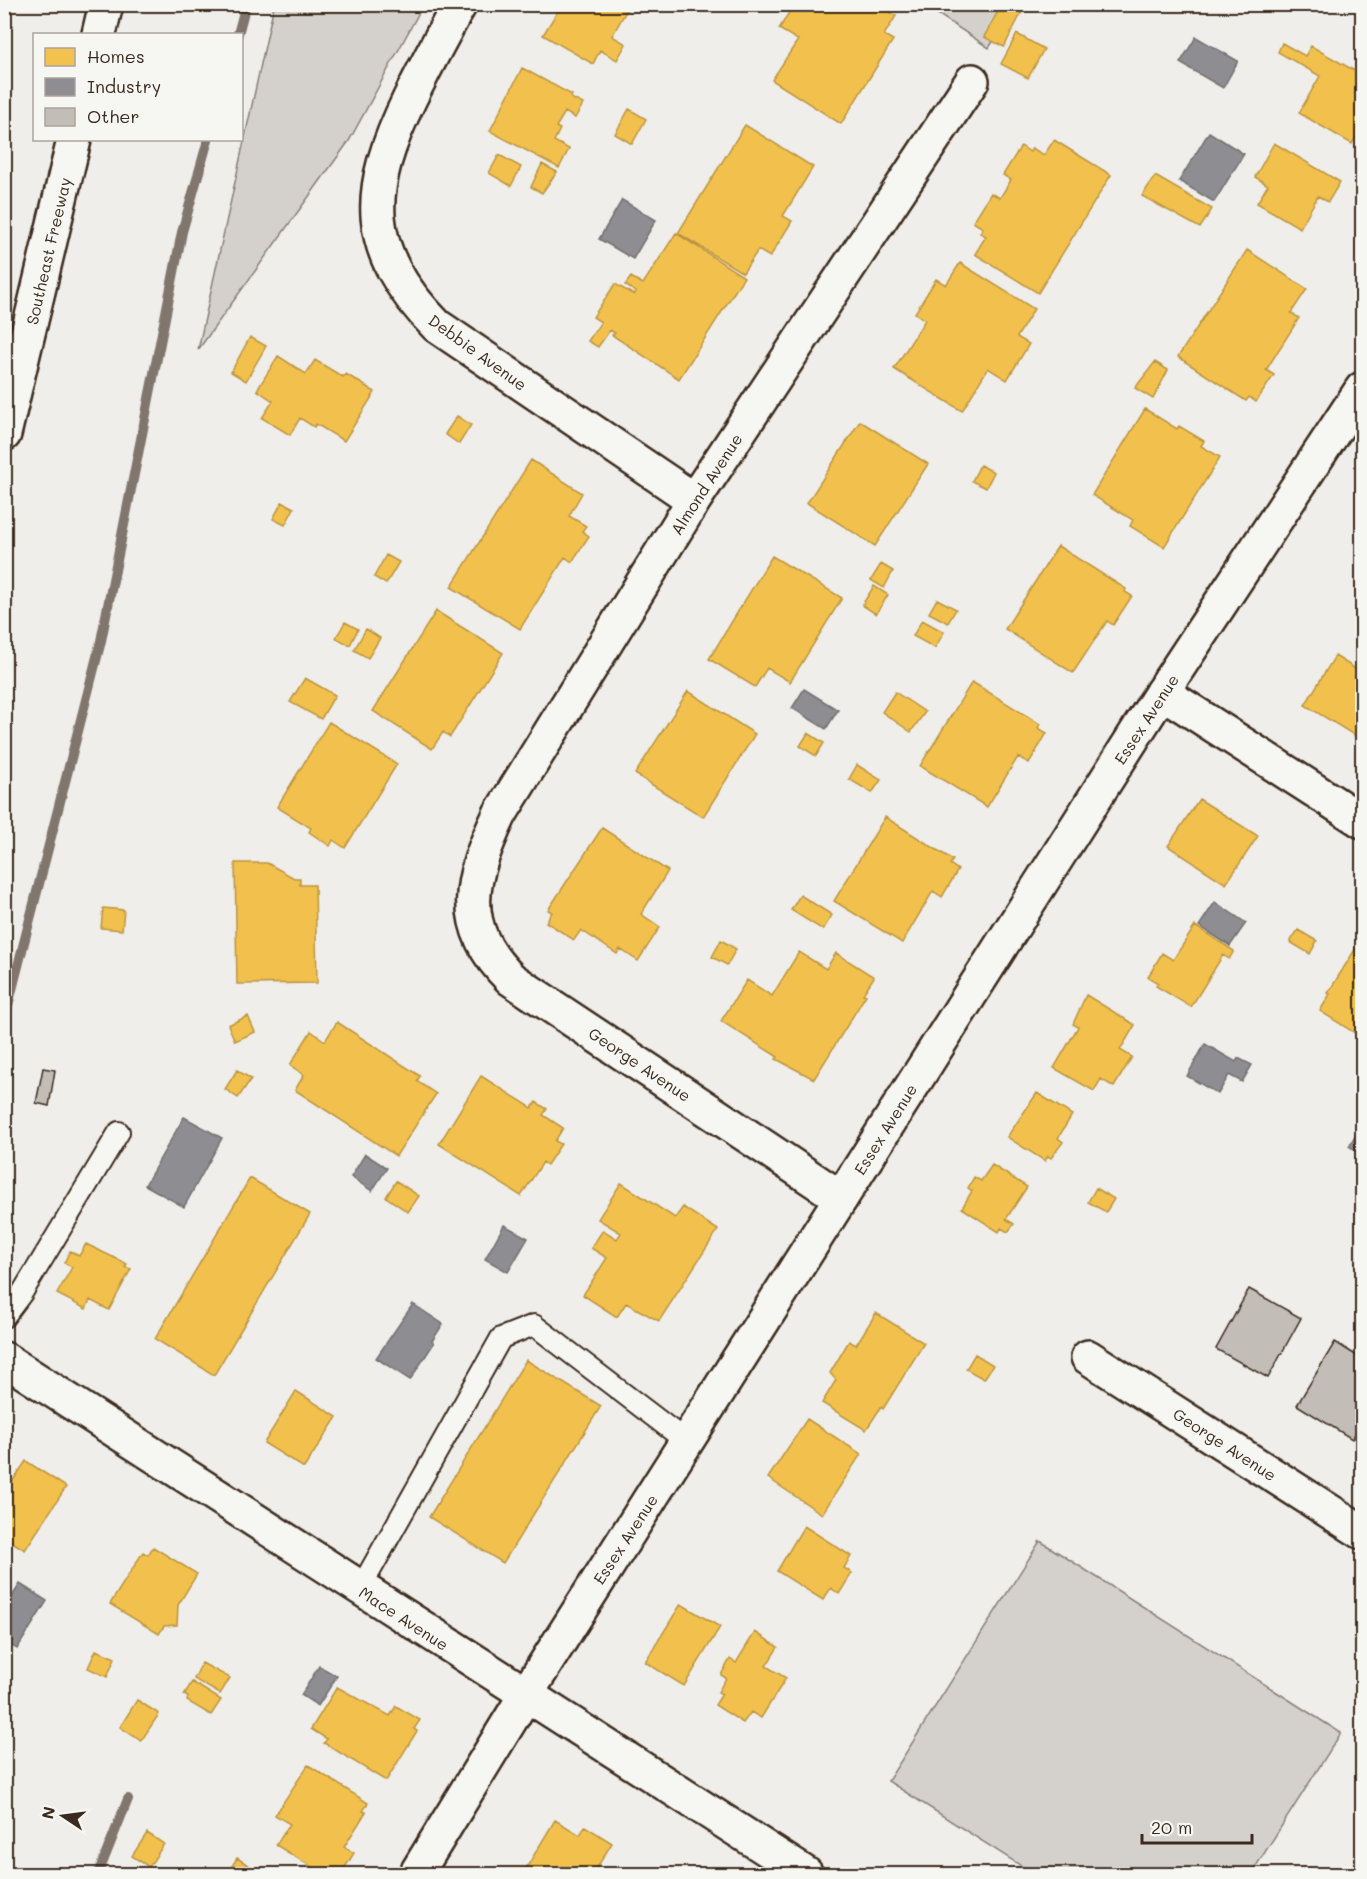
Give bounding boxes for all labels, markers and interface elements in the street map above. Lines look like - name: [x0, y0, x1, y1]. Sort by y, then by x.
- legend: [33, 33, 243, 141]
- text: Homes: [87, 44, 145, 68]
- text: Industry: [87, 74, 161, 98]
- text: Other: [87, 104, 140, 128]
- street label: Southeast Freeway: [21, 175, 75, 327]
- street label: Debbie Avenue: [425, 309, 531, 395]
- street label: Almond Avenue: [665, 429, 747, 539]
- street label: Essex Avenue: [1109, 670, 1183, 768]
- street label: George Avenue: [585, 1022, 695, 1106]
- street label: Essex Avenue: [849, 1080, 921, 1178]
- street label: George Avenue: [1169, 1403, 1281, 1485]
- street label: Essex Avenue: [588, 1490, 662, 1588]
- street label: Mace Avenue: [355, 1581, 453, 1655]
- north arrow: [33, 1786, 93, 1846]
- text: N: [36, 1804, 59, 1821]
- scale bar: [1142, 1807, 1252, 1845]
- text: 20 m: [1151, 1815, 1192, 1839]

